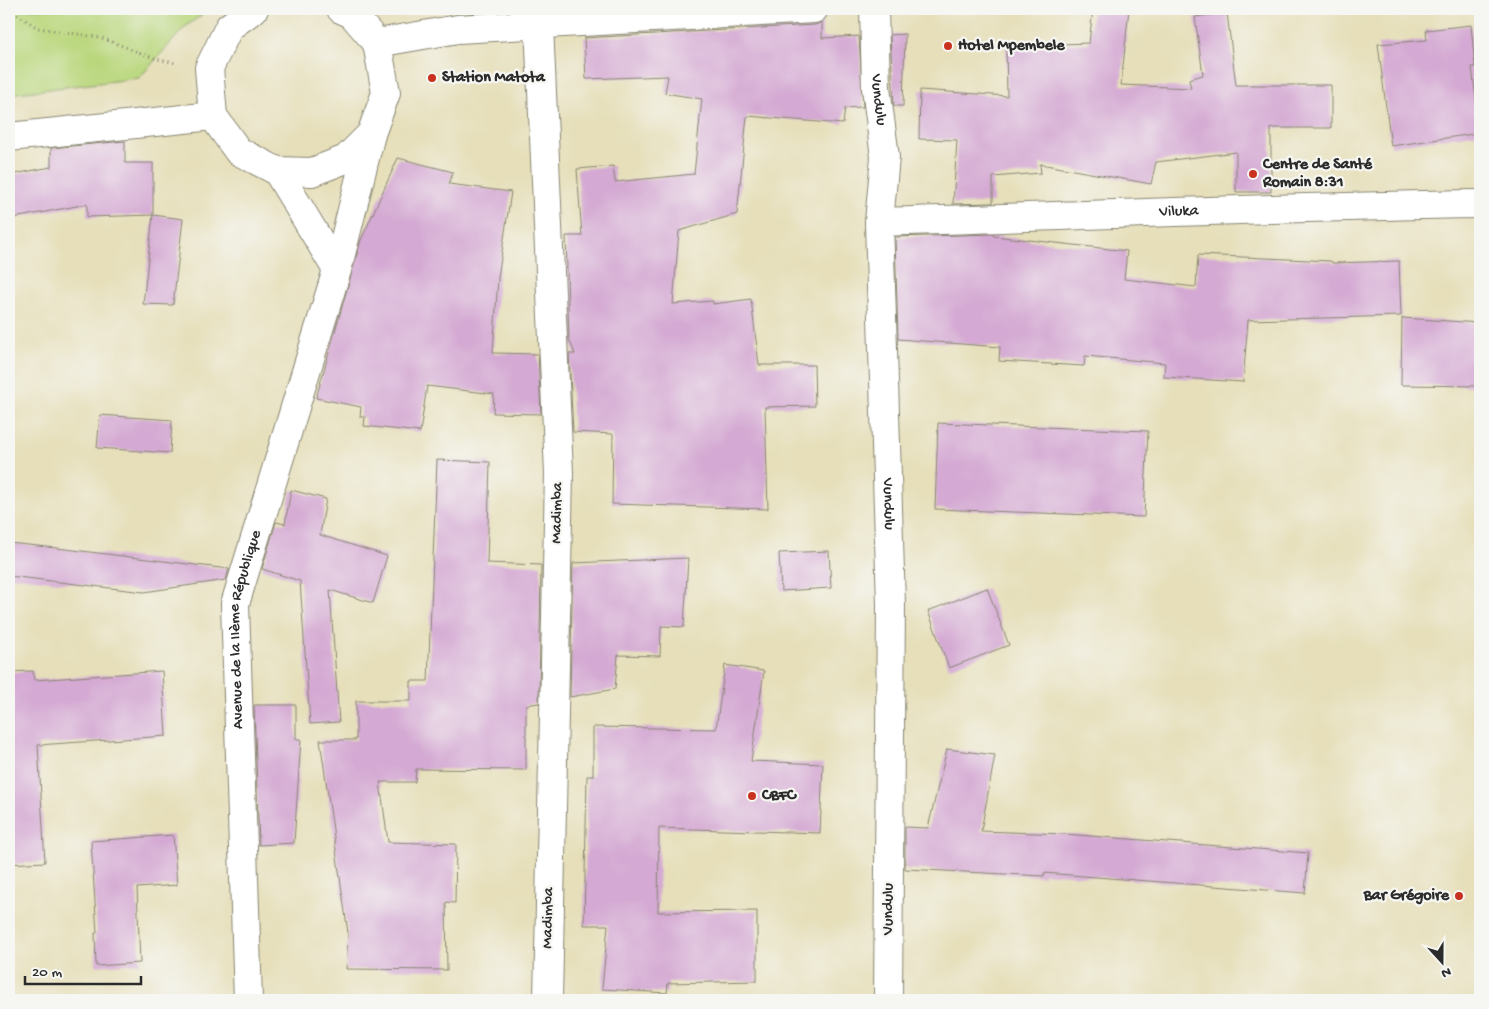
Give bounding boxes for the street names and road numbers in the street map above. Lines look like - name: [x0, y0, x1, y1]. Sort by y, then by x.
- street label: Vundulu: [866, 73, 890, 127]
- street label: Viluka: [1158, 202, 1200, 222]
- street label: Vundulu: [878, 477, 898, 531]
- street label: Madimba: [548, 481, 568, 544]
- street label: Avenue de la IIème République: [225, 527, 267, 729]
- street label: Vundulu: [880, 883, 899, 936]
- street label: Madimba: [539, 886, 559, 949]

